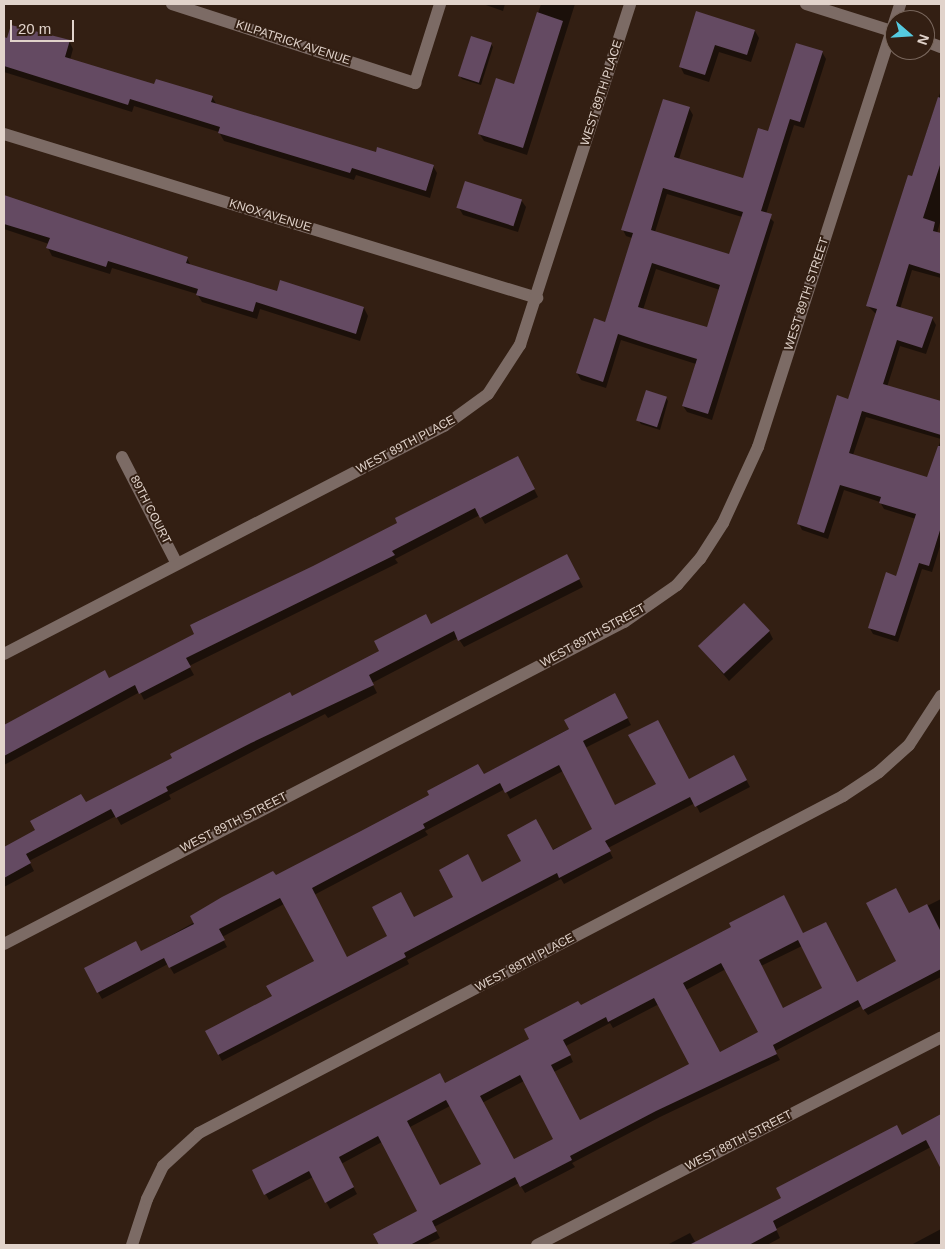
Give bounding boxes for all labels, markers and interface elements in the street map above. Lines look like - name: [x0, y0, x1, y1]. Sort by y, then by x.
- scale bar: [12, 10, 76, 42]
- north arrow: [885, 10, 935, 60]
- street label: KILPATRICK AVENUE: [234, 18, 352, 68]
- text: 20 m: [18, 20, 51, 37]
- text: N: [914, 32, 932, 47]
- street label: WEST 89TH PLACE: [578, 38, 626, 148]
- street label: KNOX AVENUE: [227, 197, 313, 235]
- street label: WEST 89TH STREET: [782, 236, 832, 352]
- street label: WEST 89TH PLACE: [354, 413, 458, 477]
- street label: 89TH COURT: [127, 473, 173, 547]
- street label: WEST 89TH STREET: [538, 601, 648, 671]
- street label: WEST 89TH STREET: [178, 790, 290, 856]
- street label: WEST 88TH PLACE: [473, 931, 577, 995]
- street label: WEST 88TH STREET: [683, 1108, 795, 1174]

